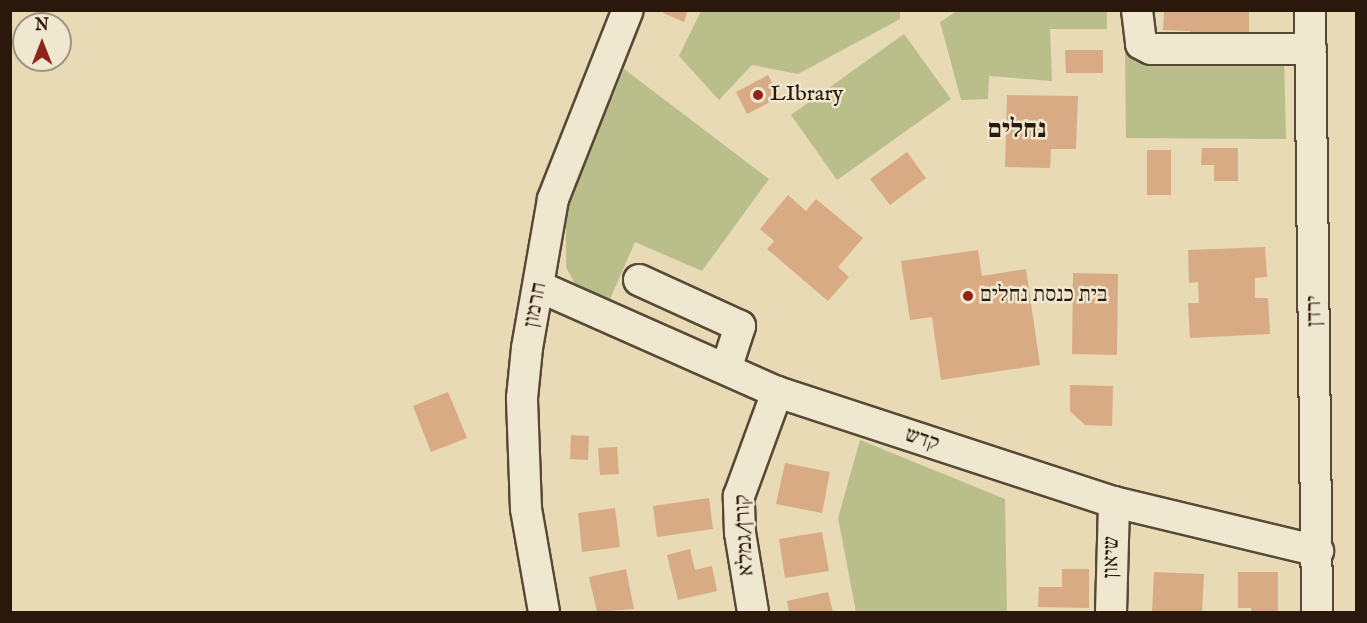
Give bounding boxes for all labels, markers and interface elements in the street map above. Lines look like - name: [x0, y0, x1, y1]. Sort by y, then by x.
- north arrow: [12, 12, 72, 72]
- text: N: [35, 16, 49, 36]
- place label: LIbrary: [770, 82, 843, 108]
- marker: LIbrary: [751, 88, 765, 102]
- district label: נחלים: [988, 114, 1046, 146]
- street label: חרמון: [519, 280, 553, 330]
- place label: בית כנסת נחלים: [980, 283, 1107, 309]
- marker: בית כנסת נחלים: [961, 289, 975, 303]
- street label: ירדן: [1302, 295, 1328, 327]
- street label: קדש: [902, 422, 942, 458]
- street label: קורן/גמלא: [730, 494, 760, 576]
- street label: שיאון: [1098, 536, 1126, 578]

